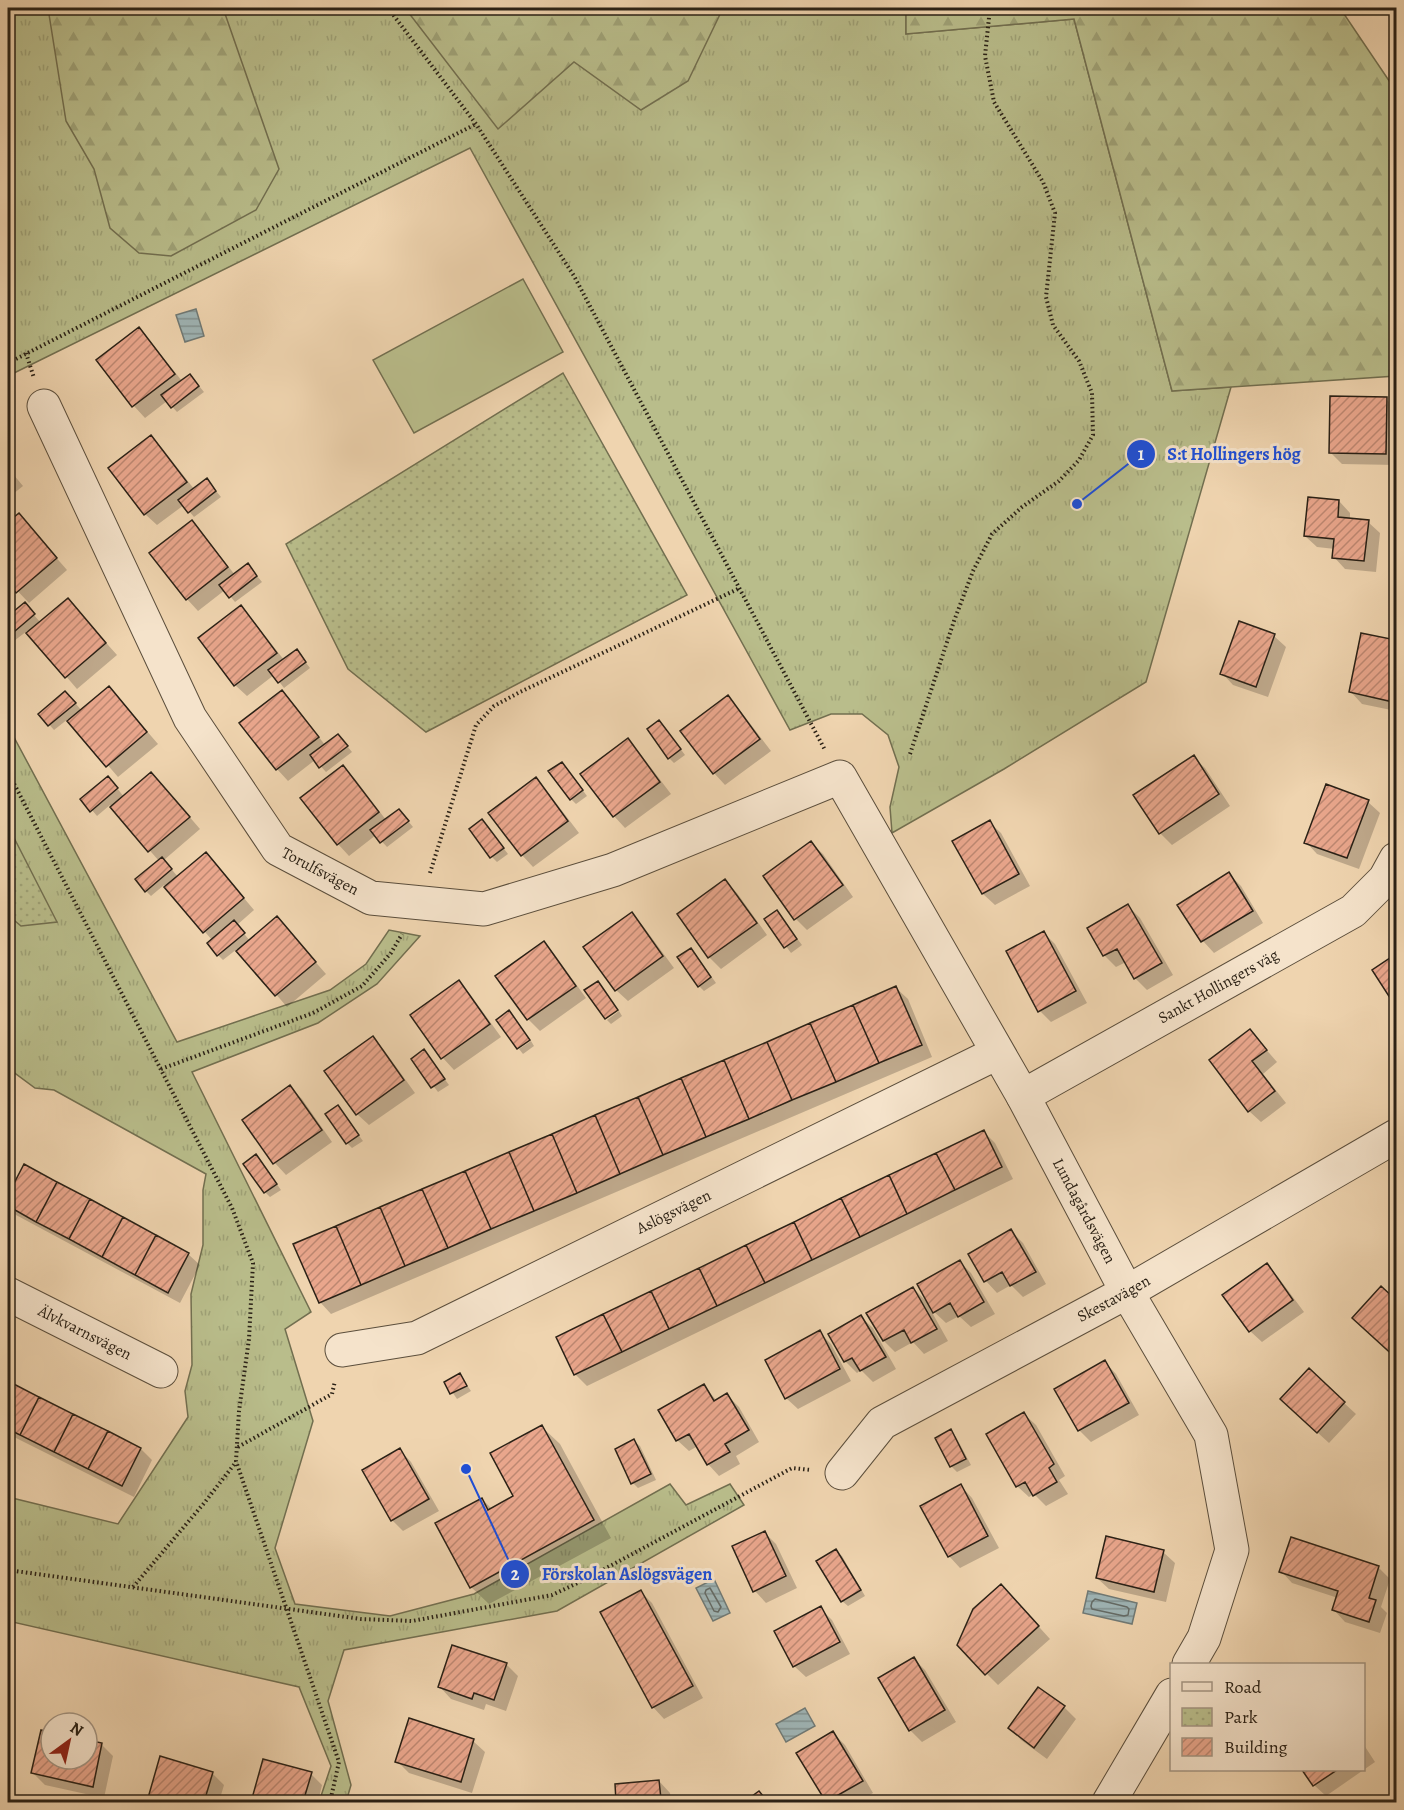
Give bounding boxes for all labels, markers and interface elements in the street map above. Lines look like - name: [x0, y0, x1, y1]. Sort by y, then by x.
- callout: S:t Hollingers hög: [1126, 436, 1313, 472]
- text: 1: [1138, 442, 1145, 466]
- text: S:t Hollingers hög: [1167, 442, 1302, 466]
- street label: Torulfsvägen: [278, 842, 363, 901]
- street label: Sankt Hollingers väg: [1154, 944, 1283, 1029]
- street label: Lundagårdsvägen: [1047, 1155, 1121, 1268]
- street label: Aslögsvägen: [632, 1184, 715, 1240]
- street label: Skestavägen: [1073, 1270, 1155, 1328]
- street label: Älvkvarnsvägen: [33, 1299, 136, 1366]
- callout: Förskolan Aslögsvägen: [500, 1556, 725, 1592]
- text: 2: [511, 1562, 520, 1586]
- text: Förskolan Aslögsvägen: [542, 1562, 712, 1586]
- legend: [1170, 1663, 1365, 1771]
- text: Road: [1224, 1675, 1262, 1699]
- text: Park: [1224, 1705, 1258, 1729]
- north arrow: [39, 1711, 99, 1771]
- text: N: [66, 1717, 88, 1742]
- text: Building: [1224, 1735, 1288, 1759]

